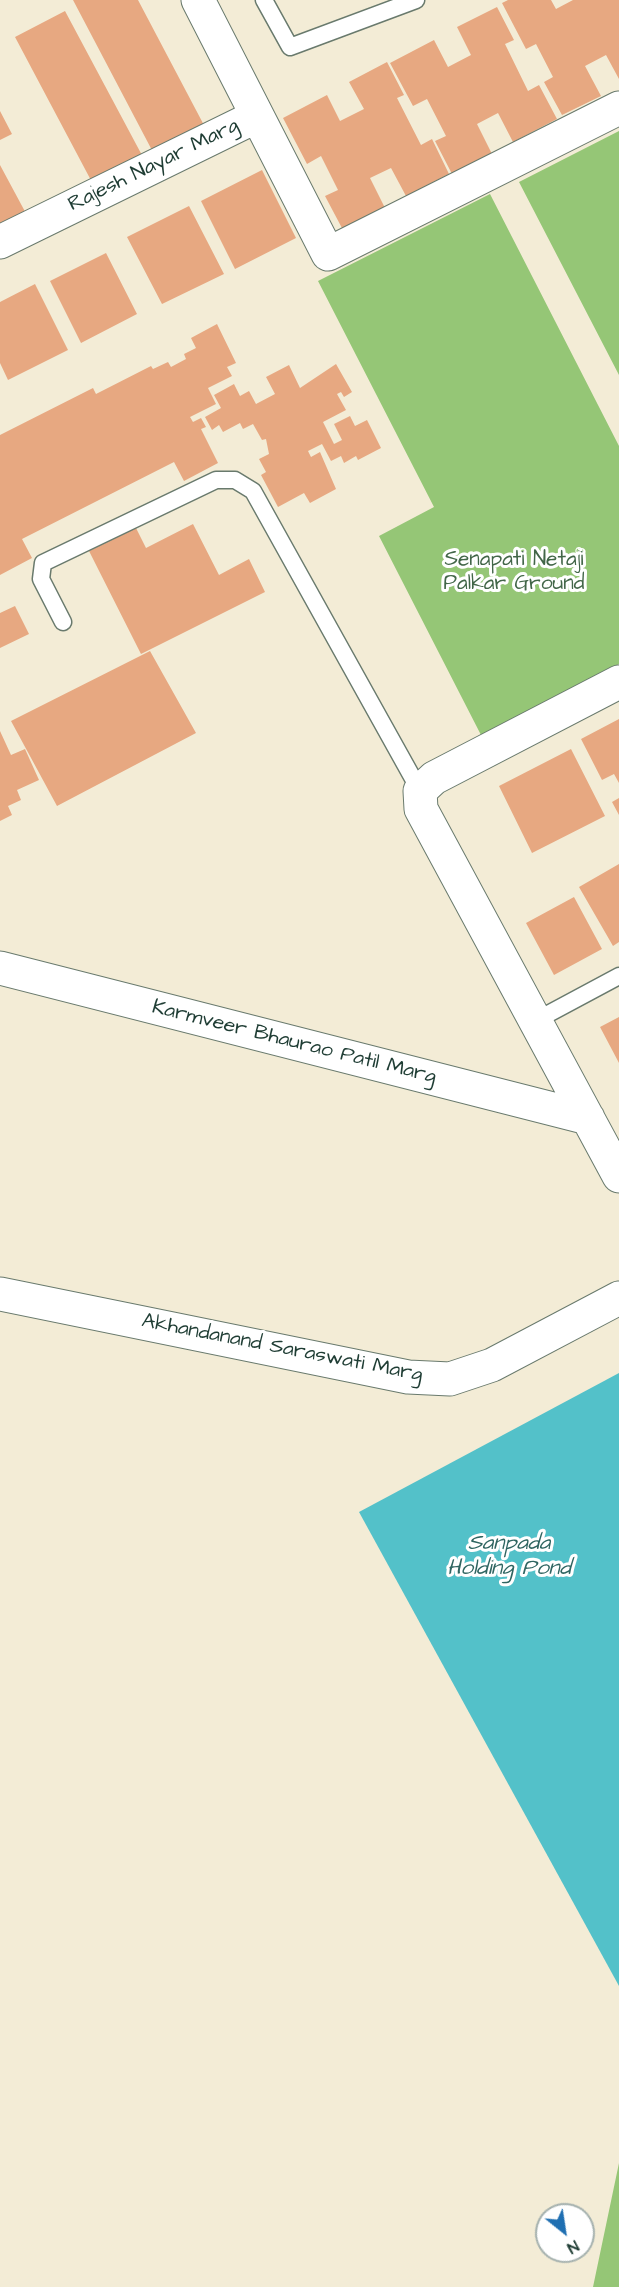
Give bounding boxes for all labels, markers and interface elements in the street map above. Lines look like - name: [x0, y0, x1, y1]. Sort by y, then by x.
- street label: Rajesh Nayar Marg: [65, 114, 243, 218]
- park label: Senapati Netaji Palkar Ground: [444, 548, 584, 598]
- street label: Karmveer Bhaurao Patil Marg: [149, 995, 439, 1091]
- street label: Akhandanand Saraswati Marg: [139, 1309, 425, 1389]
- water label: Sanpada Holding Pond: [447, 1531, 571, 1582]
- north arrow: [535, 2203, 595, 2263]
- text: N: [563, 2235, 583, 2259]

